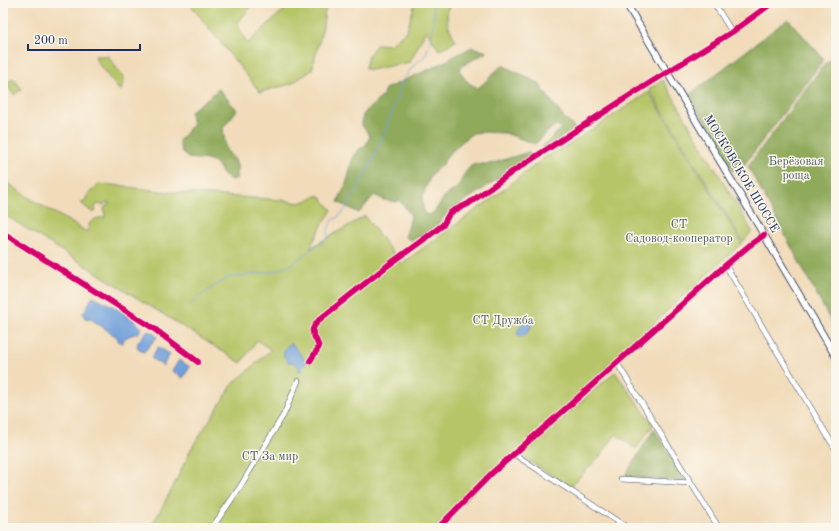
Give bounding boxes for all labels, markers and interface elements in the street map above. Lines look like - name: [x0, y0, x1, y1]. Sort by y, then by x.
- scale bar: [28, 26, 140, 52]
- text: 200 m: [34, 35, 68, 47]
- street label: МОСКОВСКОЕ ШОССЕ: [701, 113, 781, 235]
- park label: Берёзовая роща: [769, 156, 823, 182]
- park label: СТ Садовод-кооператор: [625, 219, 733, 245]
- park label: СТ Дружба: [472, 315, 534, 327]
- park label: СТ За мир: [242, 451, 298, 463]

